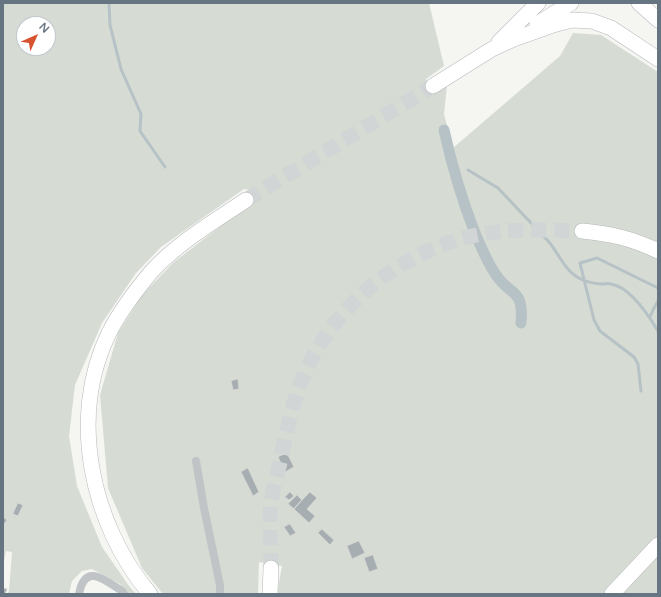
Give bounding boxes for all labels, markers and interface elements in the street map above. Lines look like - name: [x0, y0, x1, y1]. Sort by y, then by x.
- north arrow: [16, 16, 56, 56]
- text: N: [36, 20, 52, 36]

